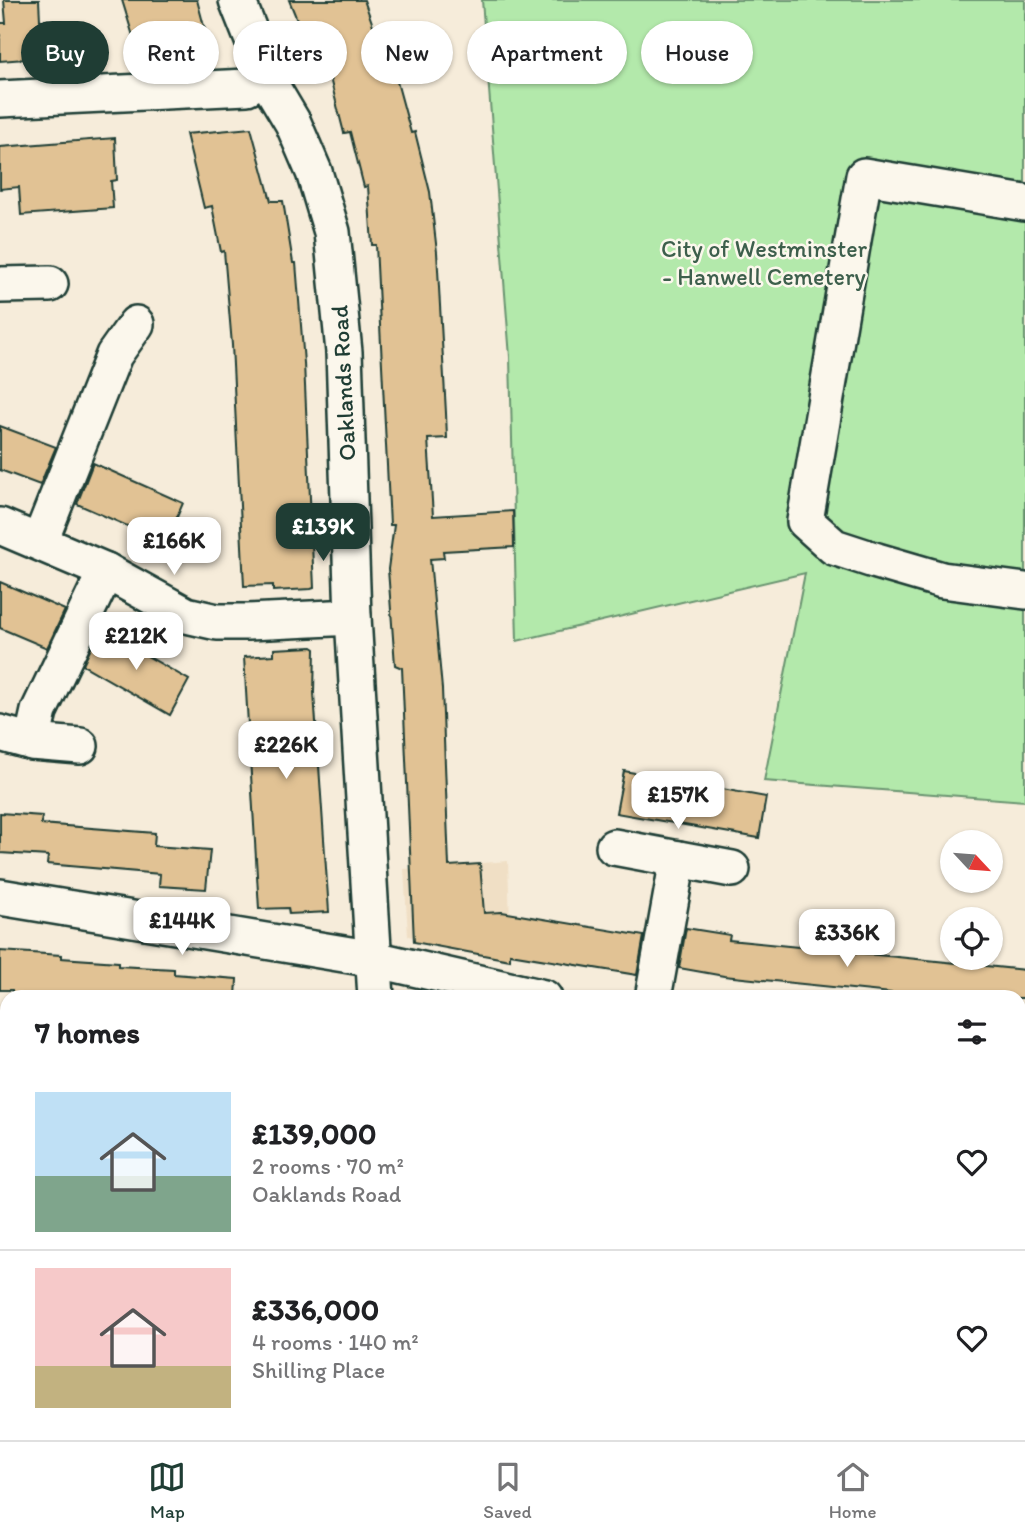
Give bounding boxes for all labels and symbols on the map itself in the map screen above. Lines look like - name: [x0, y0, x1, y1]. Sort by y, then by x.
- park label: City of Westminster - Hanwell Cemetery: [661, 234, 868, 291]
- street label: Oaklands Road: [324, 304, 362, 462]
- pin: £139K: [274, 504, 372, 563]
- pin: £166K: [125, 518, 223, 577]
- pin: £212K: [87, 612, 185, 672]
- pin: £226K: [237, 722, 335, 781]
- pin: £157K: [629, 772, 727, 831]
- north arrow: [940, 830, 1003, 892]
- pin: £144K: [133, 898, 231, 957]
- pin: £336K: [798, 909, 896, 969]

